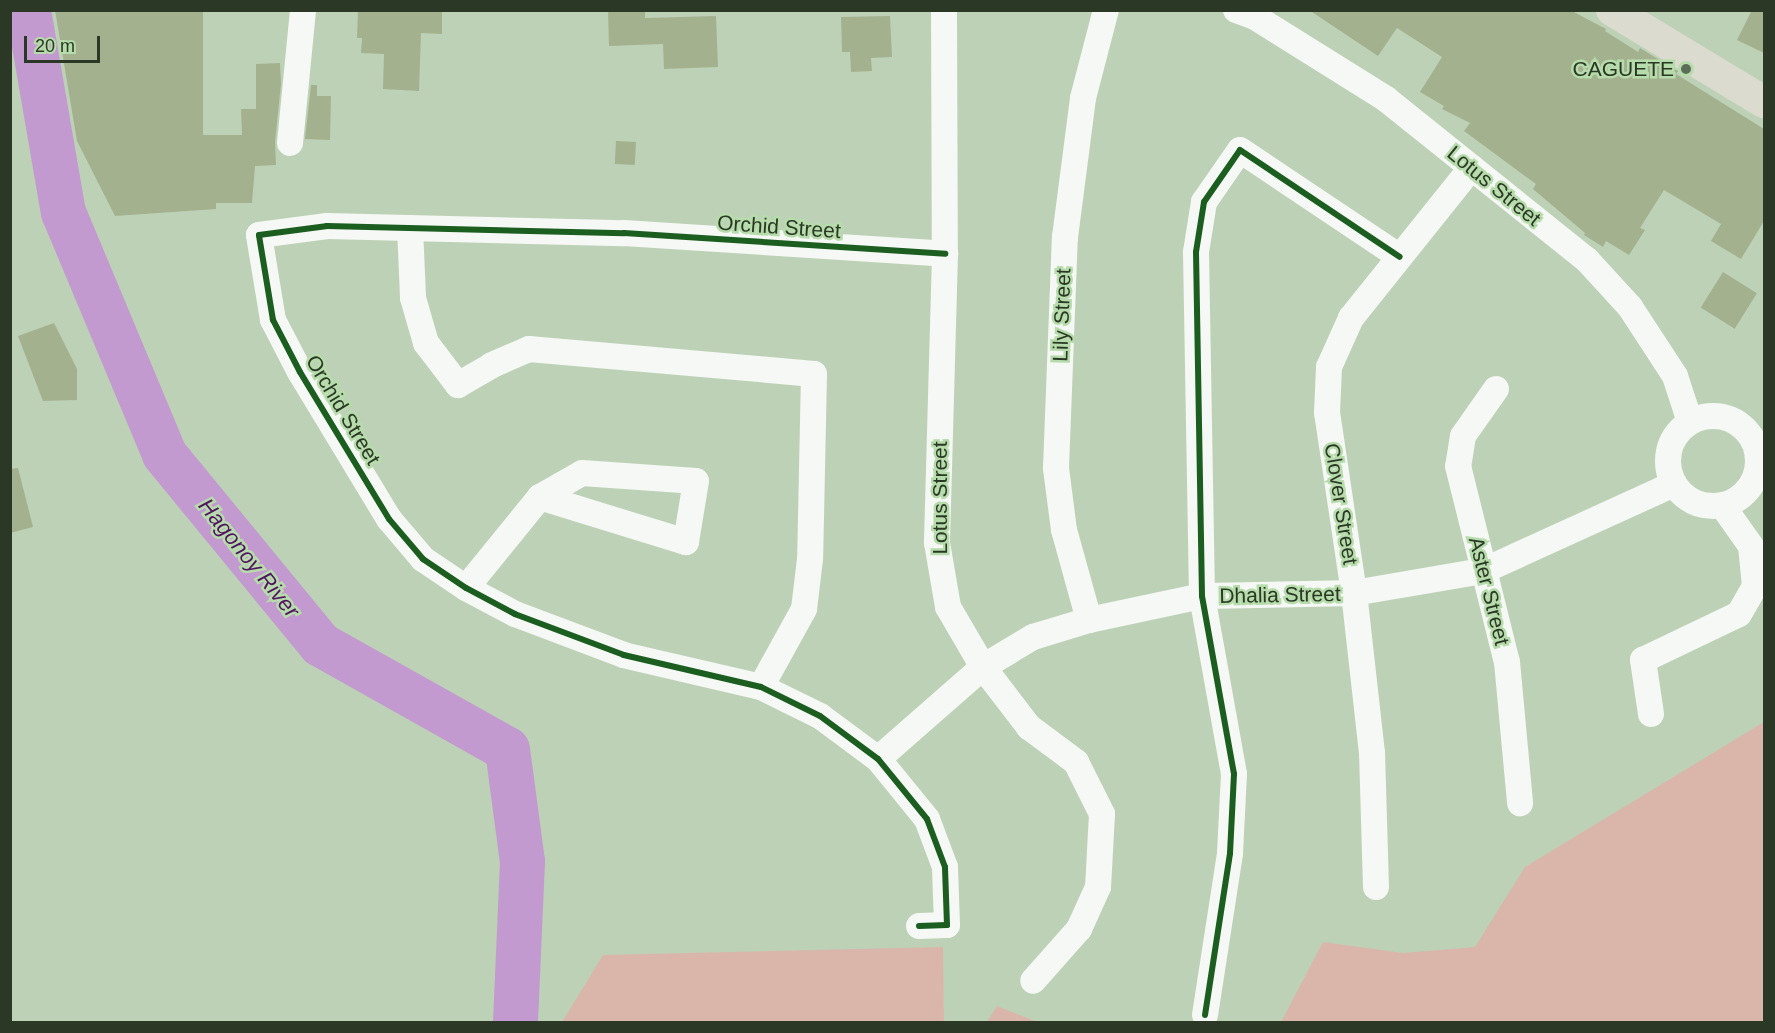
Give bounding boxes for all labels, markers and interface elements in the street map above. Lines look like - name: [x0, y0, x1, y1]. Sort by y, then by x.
- scale bar: [27, 24, 104, 62]
- text: 20 m: [35, 36, 75, 56]
- place label: CAGUETE: [1572, 56, 1674, 82]
- marker: CAGUETE: [1679, 62, 1693, 76]
- street label: Lotus Street: [1442, 141, 1546, 231]
- street label: Orchid Street: [716, 210, 842, 244]
- street label: Lily Street: [1048, 268, 1076, 362]
- street label: Orchid Street: [300, 350, 386, 470]
- street label: Lotus Street: [927, 441, 953, 555]
- street label: Clover Street: [1319, 442, 1363, 566]
- water label: Hagonoy River: [193, 493, 305, 623]
- street label: Aster Street: [1463, 534, 1515, 648]
- street label: Dhalia Street: [1219, 581, 1341, 609]

